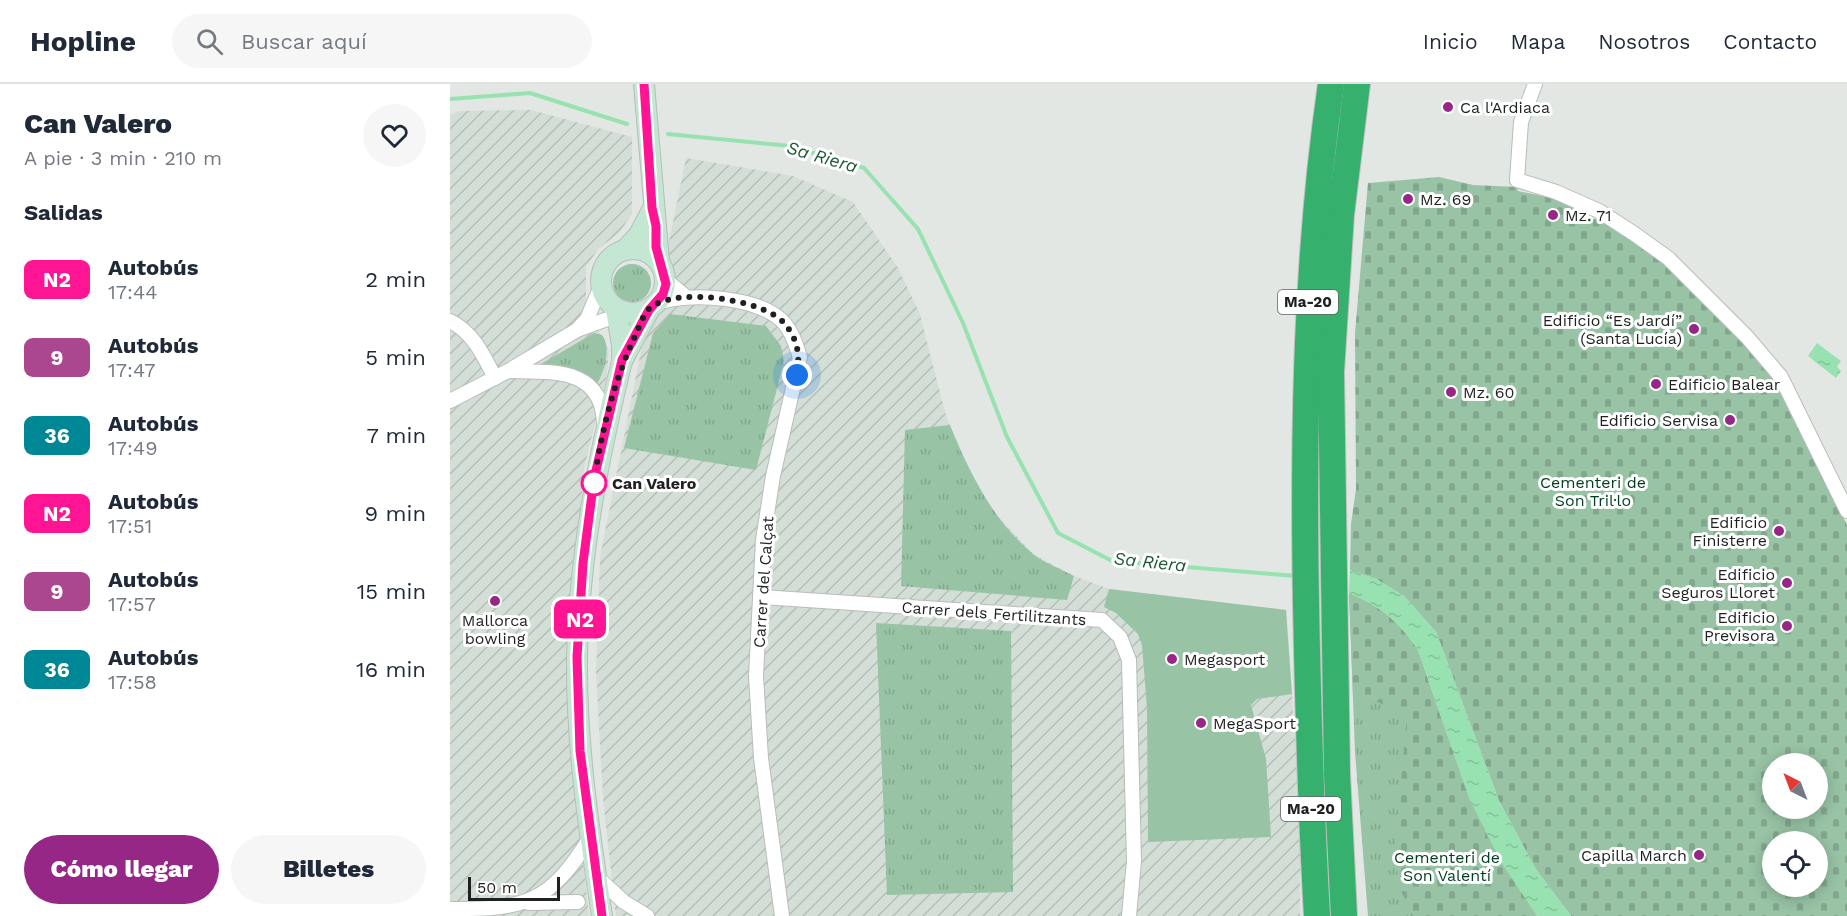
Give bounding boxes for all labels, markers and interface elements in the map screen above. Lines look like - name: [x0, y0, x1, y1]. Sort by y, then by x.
- search box: [172, 14, 592, 68]
- text: Hopline: [30, 25, 136, 58]
- icon: search: [193, 25, 226, 58]
- text: Buscar aquí: [241, 29, 367, 54]
- text: Inicio: [1423, 29, 1478, 54]
- text: Mapa: [1511, 29, 1565, 54]
- text: Nosotros: [1598, 29, 1690, 54]
- text: Contacto: [1723, 29, 1817, 54]
- place label: Ca l'Ardiaca: [1460, 98, 1550, 117]
- marker: Ca l'Ardiaca: [1441, 100, 1455, 114]
- button: heart: [363, 104, 426, 167]
- text: Can Valero: [24, 107, 172, 140]
- water label: Sa Riera: [784, 136, 860, 177]
- text: A pie · 3 min · 210 m: [24, 146, 222, 170]
- place label: Mz. 69: [1420, 190, 1471, 209]
- marker: Mz. 69: [1401, 192, 1415, 206]
- text: Salidas: [24, 200, 103, 225]
- place label: Mz. 71: [1565, 206, 1611, 225]
- marker: Mz. 71: [1546, 208, 1560, 222]
- text: Autobús: [108, 255, 198, 280]
- text: N2: [43, 267, 71, 292]
- text: 2 min: [365, 267, 426, 292]
- text: 17:44: [108, 280, 157, 304]
- road number: Ma-20: [1278, 290, 1338, 314]
- place label: Edificio “Es Jardí” (Santa Lucía): [1543, 311, 1682, 348]
- marker: Edificio “Es Jardí” (Santa Lucía): [1687, 322, 1701, 336]
- text: Autobús: [108, 333, 198, 358]
- text: 9: [51, 345, 63, 370]
- text: 5 min: [365, 345, 426, 370]
- text: 17:47: [108, 358, 155, 382]
- your location: [782, 360, 812, 390]
- place label: Edificio Balear: [1668, 375, 1781, 394]
- marker: Edificio Balear: [1649, 377, 1663, 391]
- place label: Mz. 60: [1463, 383, 1515, 402]
- marker: Mz. 60: [1444, 385, 1458, 399]
- text: Autobús: [108, 411, 198, 436]
- place label: Edificio Servisa: [1599, 411, 1718, 430]
- marker: Edificio Servisa: [1723, 413, 1737, 427]
- text: 36: [44, 423, 70, 448]
- text: 7 min: [366, 423, 426, 448]
- text: 17:49: [108, 436, 158, 460]
- marker: Can Valero: [581, 470, 607, 496]
- park label: Cementeri de Son Tril·lo: [1540, 473, 1646, 510]
- place label: Can Valero: [612, 474, 697, 493]
- text: Autobús: [108, 489, 198, 514]
- text: N2: [43, 501, 71, 526]
- text: 9 min: [364, 501, 426, 526]
- place label: Edificio Finisterre: [1692, 513, 1767, 550]
- text: 17:51: [108, 514, 152, 538]
- street label: Carrer del Calçat: [749, 515, 778, 649]
- marker: Edificio Finisterre: [1772, 524, 1786, 538]
- water label: Sa Riera: [1113, 547, 1187, 576]
- place label: Edificio Seguros Lloret: [1661, 565, 1775, 602]
- text: Autobús: [108, 567, 198, 592]
- marker: Edificio Seguros Lloret: [1780, 576, 1794, 590]
- text: 9: [51, 579, 63, 604]
- text: 15 min: [357, 579, 426, 604]
- text: 17:57: [108, 592, 156, 616]
- marker: Mallorca bowling: [488, 594, 502, 608]
- street label: Carrer dels Fertilitzants: [901, 598, 1087, 629]
- line badge: N2: [553, 600, 607, 638]
- text: N2: [566, 607, 594, 632]
- place label: Edificio Previsora: [1704, 608, 1775, 645]
- place label: Mallorca bowling: [462, 611, 528, 648]
- marker: Edificio Previsora: [1780, 619, 1794, 633]
- text: Autobús: [108, 645, 198, 670]
- place label: Megasport: [1184, 650, 1265, 669]
- marker: Megasport: [1165, 652, 1179, 666]
- text: 36: [44, 657, 70, 682]
- text: 16 min: [356, 657, 426, 682]
- text: 17:58: [108, 670, 157, 694]
- place label: MegaSport: [1213, 714, 1296, 733]
- marker: MegaSport: [1194, 716, 1208, 730]
- north arrow: [1762, 753, 1828, 819]
- map controls: [1762, 753, 1828, 897]
- road number: Ma-20: [1281, 797, 1341, 821]
- button: locate: [1762, 831, 1828, 897]
- button: Cómo llegar: [24, 835, 219, 904]
- button: Billetes: [231, 835, 426, 904]
- place label: Capilla March: [1581, 846, 1687, 865]
- park label: Cementeri de Son Valentí: [1394, 848, 1500, 885]
- marker: Capilla March: [1692, 848, 1706, 862]
- scale bar: [468, 874, 560, 902]
- text: 50 m: [477, 878, 517, 897]

